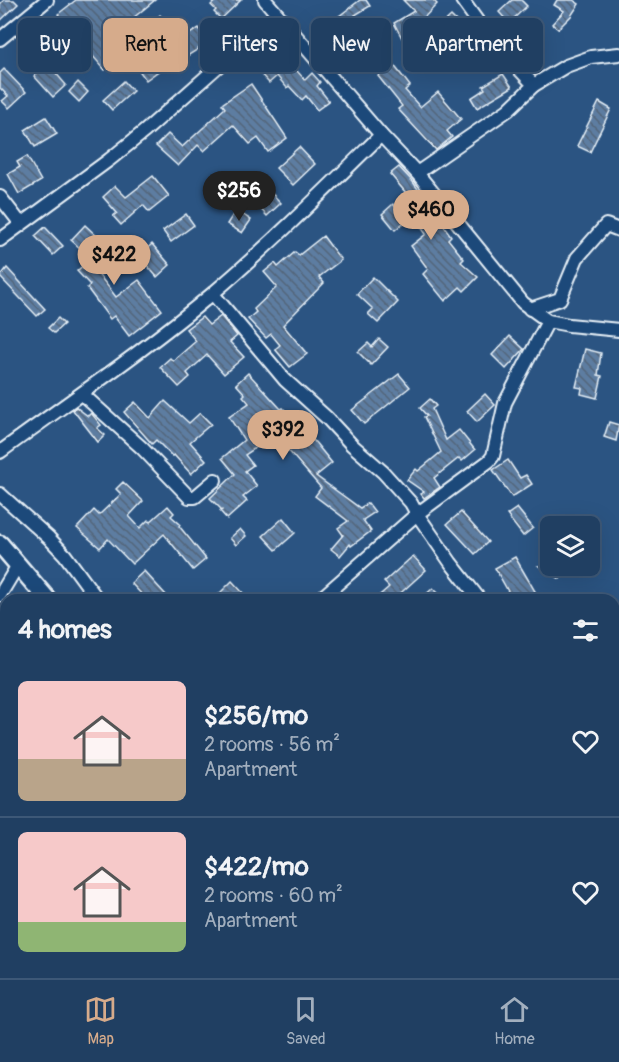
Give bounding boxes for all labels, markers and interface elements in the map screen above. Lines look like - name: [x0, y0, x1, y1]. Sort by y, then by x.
- chip: Buy: [18, 18, 91, 72]
- chip: Rent: [103, 18, 188, 72]
- chip: Filters: [200, 18, 299, 72]
- chip: New: [311, 18, 391, 72]
- chip: Apartment: [403, 18, 543, 72]
- pin: $256: [203, 171, 275, 222]
- text: $256: [217, 178, 261, 203]
- pin: $460: [395, 190, 467, 241]
- text: $460: [407, 197, 455, 222]
- pin: $422: [78, 235, 150, 286]
- text: $422: [92, 242, 136, 267]
- pin: $392: [247, 410, 319, 461]
- text: $392: [261, 417, 305, 442]
- map controls: [540, 516, 600, 576]
- button: layers: [540, 516, 600, 576]
- text: 4 homes: [18, 614, 112, 646]
- icon: filters: [569, 614, 602, 647]
- text: $256/mo: [204, 700, 308, 732]
- icon: home: [66, 705, 138, 777]
- icon: heart: [569, 725, 602, 758]
- text: 2 rooms · 56 m²: [204, 732, 340, 757]
- text: Apartment: [204, 757, 297, 782]
- text: $422/mo: [204, 851, 309, 883]
- icon: home: [66, 856, 138, 928]
- icon: heart: [569, 876, 602, 909]
- text: 2 rooms · 60 m²: [204, 883, 343, 908]
- text: Apartment: [204, 908, 297, 933]
- tab: Map: [84, 993, 117, 1049]
- tab: Saved: [286, 993, 326, 1049]
- tab: Home: [494, 993, 535, 1049]

